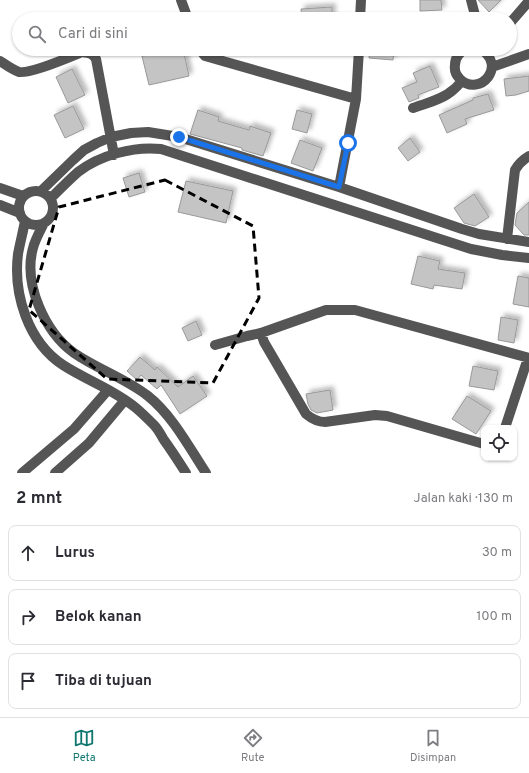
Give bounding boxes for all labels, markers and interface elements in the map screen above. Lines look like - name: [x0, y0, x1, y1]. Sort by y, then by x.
- search box: [12, 12, 517, 56]
- icon: search: [26, 23, 48, 45]
- text: Cari di sini: [58, 25, 128, 44]
- route end: [170, 128, 188, 146]
- route start: [339, 134, 357, 152]
- map controls: [481, 425, 517, 461]
- button: locate: [481, 425, 517, 461]
- text: 2 mnt: [16, 488, 62, 510]
- text: Jalan kaki · 130 m: [414, 491, 513, 507]
- icon: ahead: [17, 542, 39, 564]
- text: Lurus: [55, 544, 95, 563]
- text: 30 m: [482, 545, 512, 561]
- icon: right: [17, 606, 39, 628]
- text: Belok kanan: [55, 608, 142, 627]
- text: 100 m: [476, 609, 512, 625]
- icon: arrive: [17, 670, 39, 692]
- text: Tiba di tujuan: [55, 672, 152, 691]
- tab: Peta: [73, 727, 95, 765]
- tab: Rute: [241, 727, 264, 765]
- tab: Disimpan: [410, 727, 456, 765]

